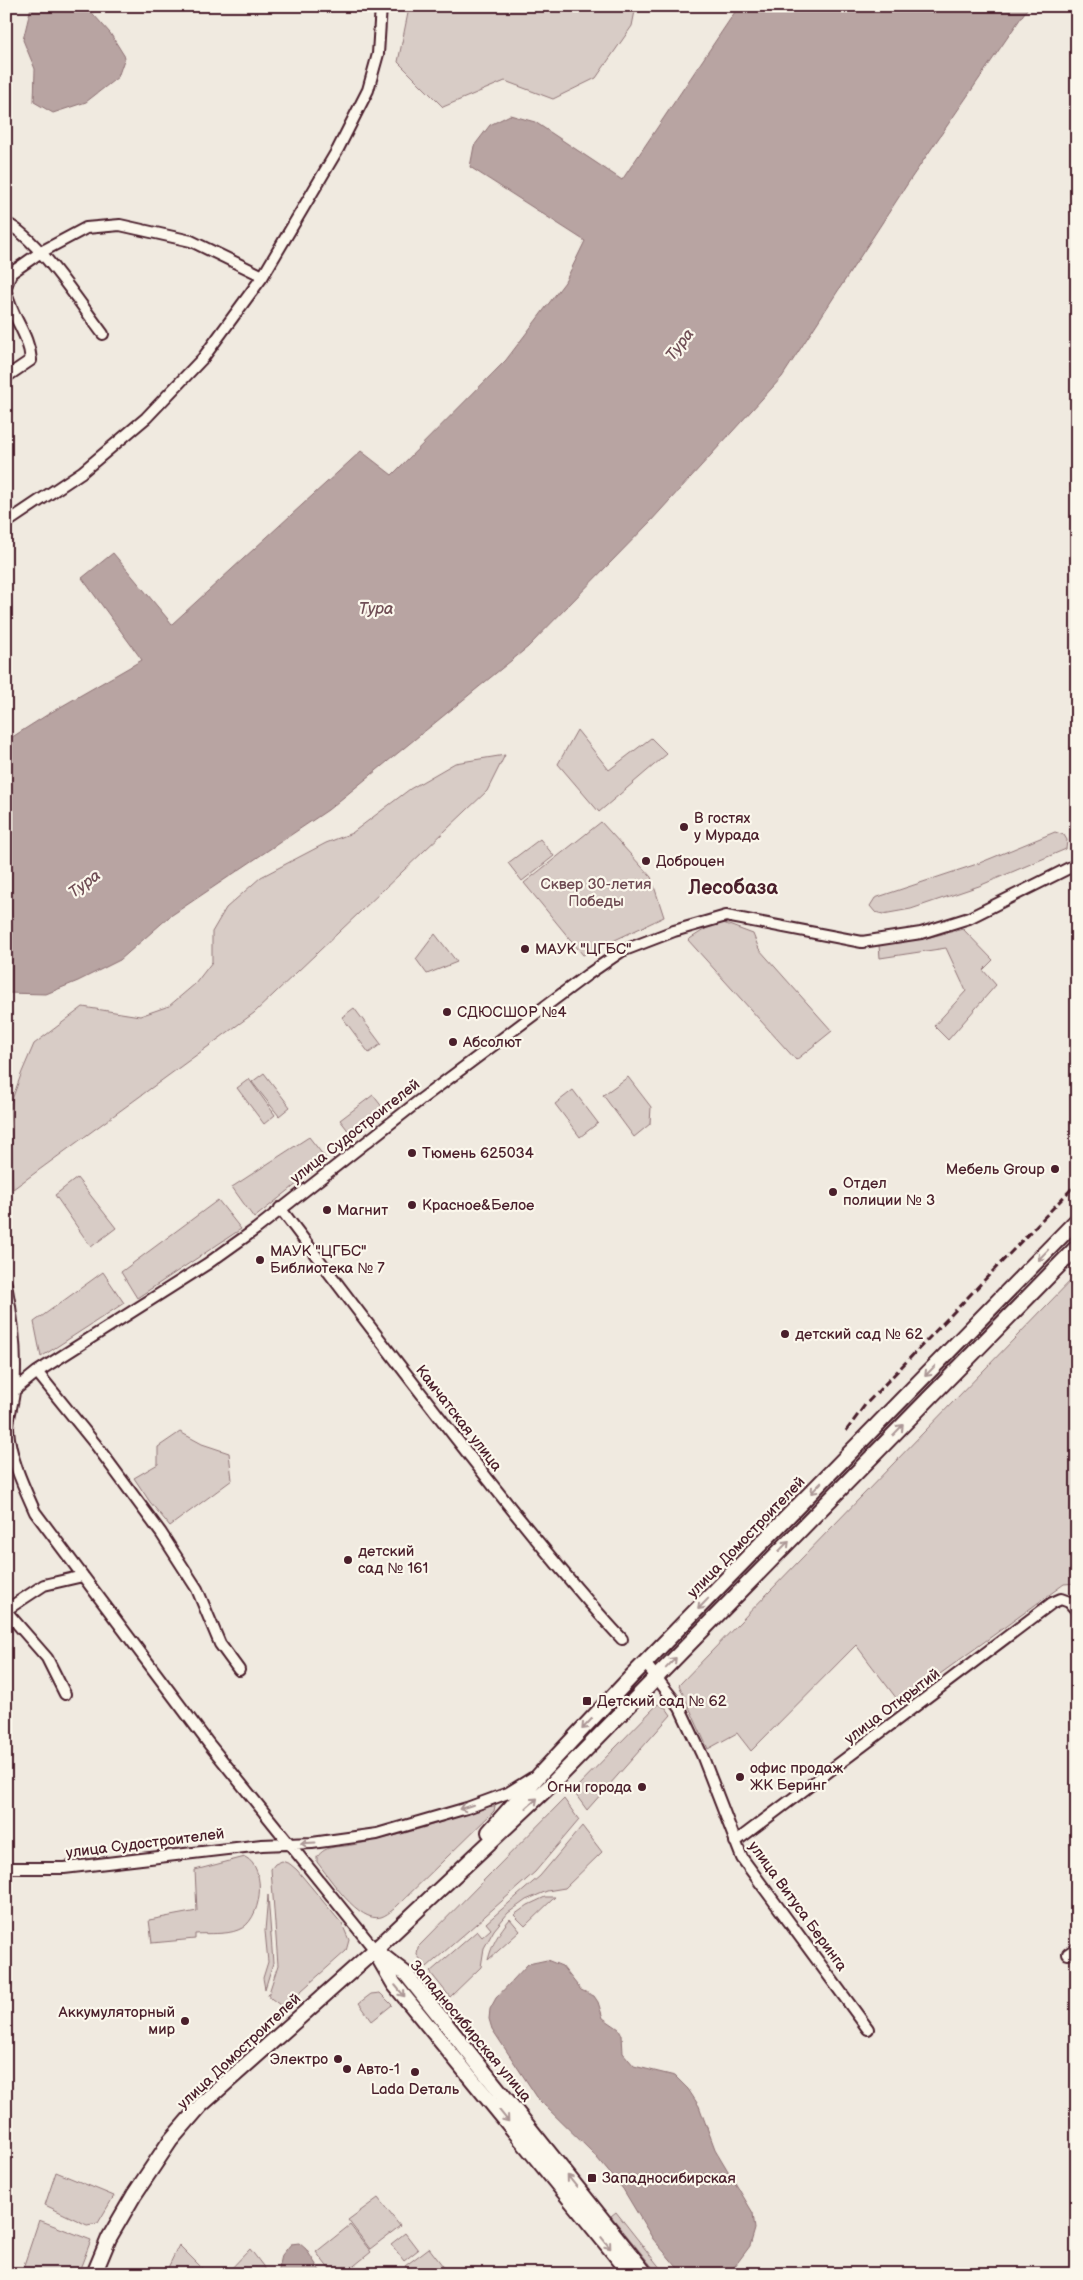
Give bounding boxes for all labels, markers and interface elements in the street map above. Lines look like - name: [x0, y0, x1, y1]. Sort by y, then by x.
- water label: Тура: [662, 325, 698, 365]
- water label: Тура: [358, 600, 394, 619]
- place label: В гостях у Мурада: [694, 809, 760, 845]
- marker: В гостях у Мурада: [678, 821, 690, 833]
- place label: Доброцен: [656, 852, 725, 871]
- marker: Доброцен: [640, 855, 652, 867]
- water label: Тура: [65, 866, 105, 902]
- park label: Сквер 30-летия Победы: [541, 875, 651, 911]
- district label: Лесобаза: [687, 876, 778, 900]
- place label: МАУК "ЦГБС": [535, 940, 632, 959]
- marker: МАУК "ЦГБС": [519, 943, 531, 955]
- place label: СДЮСШОР №4: [457, 1003, 567, 1022]
- marker: СДЮСШОР №4: [441, 1006, 453, 1018]
- place label: Абсолют: [462, 1033, 522, 1052]
- marker: Абсолют: [447, 1036, 459, 1048]
- street label: улица Судостроителей: [287, 1075, 424, 1188]
- place label: Тюмень 625034: [422, 1144, 534, 1163]
- marker: Тюмень 625034: [406, 1147, 418, 1159]
- place label: Мебель Group: [946, 1160, 1045, 1179]
- marker: Мебель Group: [1049, 1163, 1061, 1175]
- place label: Отдел полиции № 3: [843, 1174, 935, 1210]
- marker: Отдел полиции № 3: [827, 1186, 839, 1198]
- place label: Красное&Белое: [422, 1196, 534, 1215]
- marker: Красное&Белое: [406, 1199, 418, 1211]
- place label: Магнит: [337, 1201, 388, 1220]
- marker: Магнит: [321, 1204, 333, 1216]
- place label: МАУК "ЦГБС" Библиотека № 7: [270, 1242, 385, 1278]
- one-way arrow: [1037, 1249, 1049, 1261]
- marker: МАУК "ЦГБС" Библиотека № 7: [254, 1254, 266, 1266]
- place label: детский сад № 62: [795, 1325, 923, 1344]
- marker: детский сад № 62: [779, 1328, 791, 1340]
- street label: Камчатская улица: [411, 1361, 506, 1475]
- one-way arrow: [924, 1365, 936, 1378]
- one-way arrow: [891, 1424, 904, 1436]
- street label: улица Домостроителей: [683, 1473, 809, 1602]
- one-way arrow: [810, 1482, 823, 1494]
- one-way arrow: [778, 1540, 790, 1552]
- place label: детский сад № 161: [358, 1542, 428, 1578]
- marker: детский сад № 161: [342, 1554, 354, 1566]
- one-way arrow: [697, 1598, 709, 1610]
- one-way arrow: [665, 1657, 677, 1669]
- street label: улица Открытий: [841, 1664, 944, 1748]
- place label: Детский сад № 62: [597, 1692, 727, 1711]
- marker: Детский сад № 62: [581, 1695, 593, 1707]
- one-way arrow: [581, 1718, 593, 1730]
- place label: офис продаж ЖК Беринг: [750, 1759, 844, 1795]
- marker: офис продаж ЖК Беринг: [734, 1771, 746, 1783]
- place label: Огни города: [547, 1778, 632, 1797]
- marker: Огни города: [636, 1781, 648, 1793]
- one-way arrow: [525, 1797, 538, 1809]
- one-way arrow: [459, 1803, 475, 1813]
- street label: улица Судостроителей: [65, 1824, 225, 1863]
- one-way arrow: [300, 1838, 316, 1847]
- street label: улица Витуса Беринга: [744, 1838, 851, 1975]
- street label: Западносибирская улица: [406, 1957, 536, 2106]
- one-way arrow: [394, 1984, 405, 1997]
- street label: улица Домостроителей: [174, 1989, 305, 2113]
- place label: Аккумуляторный мир: [58, 2003, 176, 2039]
- marker: Аккумуляторный мир: [179, 2015, 191, 2027]
- place label: Электро: [270, 2050, 328, 2069]
- marker: Электро: [332, 2053, 344, 2065]
- place label: Авто-1: [356, 2060, 400, 2079]
- marker: Авто-1: [341, 2063, 353, 2075]
- marker: Lada Dеталь: [409, 2066, 421, 2078]
- place label: Lada Dеталь: [371, 2080, 460, 2099]
- one-way arrow: [498, 2109, 509, 2122]
- place label: Западносибирская: [602, 2169, 736, 2188]
- marker: Западносибирская: [586, 2172, 598, 2184]
- one-way arrow: [567, 2175, 578, 2188]
- one-way arrow: [600, 2236, 611, 2249]

